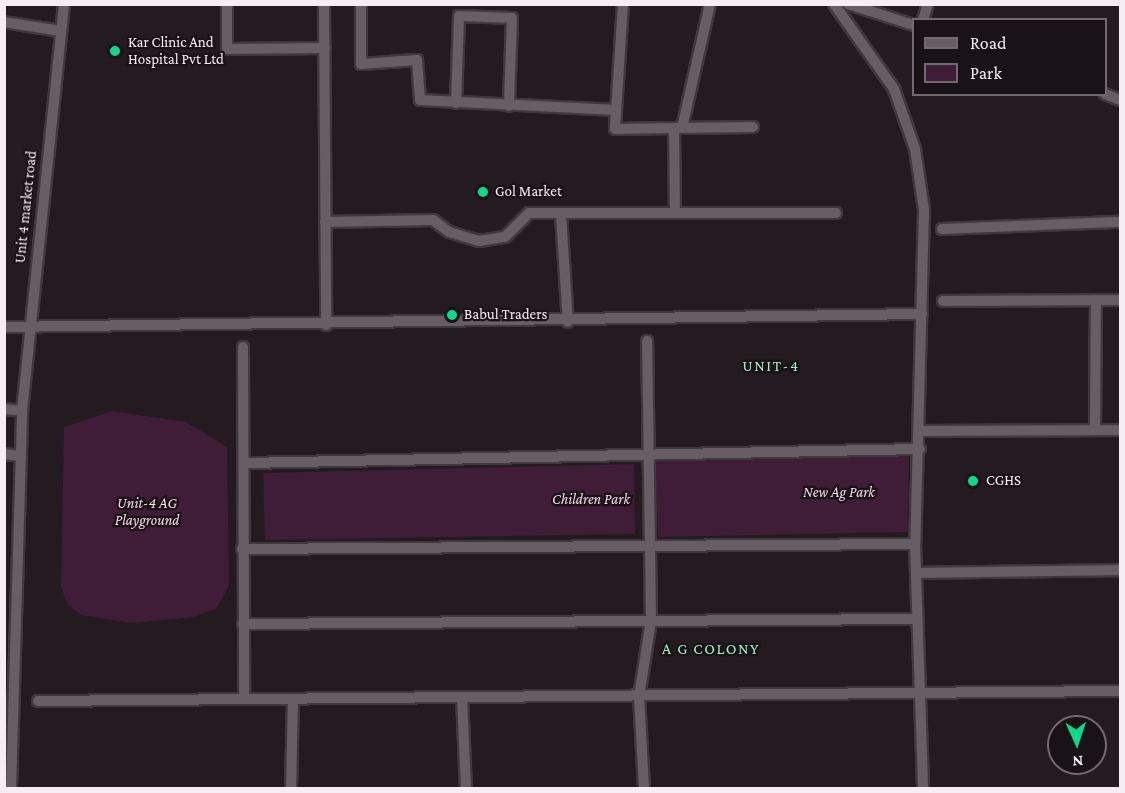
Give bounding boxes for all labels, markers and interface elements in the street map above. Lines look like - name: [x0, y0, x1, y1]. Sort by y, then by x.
- legend: [912, 18, 1107, 96]
- place label: Kar Clinic And Hospital Pvt Ltd: [128, 33, 224, 68]
- text: Road: [970, 33, 1007, 53]
- marker: Kar Clinic And Hospital Pvt Ltd: [106, 42, 124, 60]
- text: Park: [970, 63, 1002, 83]
- street label: Unit 4 market road: [11, 150, 41, 264]
- place label: Gol Market: [495, 183, 562, 201]
- marker: Gol Market: [476, 185, 490, 199]
- place label: Babul Traders: [464, 306, 547, 324]
- marker: Babul Traders: [445, 308, 459, 322]
- district label: UNIT-4: [742, 356, 800, 376]
- marker: CGHS: [964, 472, 982, 490]
- place label: CGHS: [986, 472, 1021, 490]
- park label: New Ag Park: [803, 484, 875, 502]
- park label: Children Park: [552, 491, 630, 509]
- park label: Unit-4 AG Playground: [115, 494, 179, 529]
- district label: A G COLONY: [662, 639, 760, 659]
- north arrow: [1047, 715, 1107, 775]
- text: N: [1072, 753, 1084, 770]

